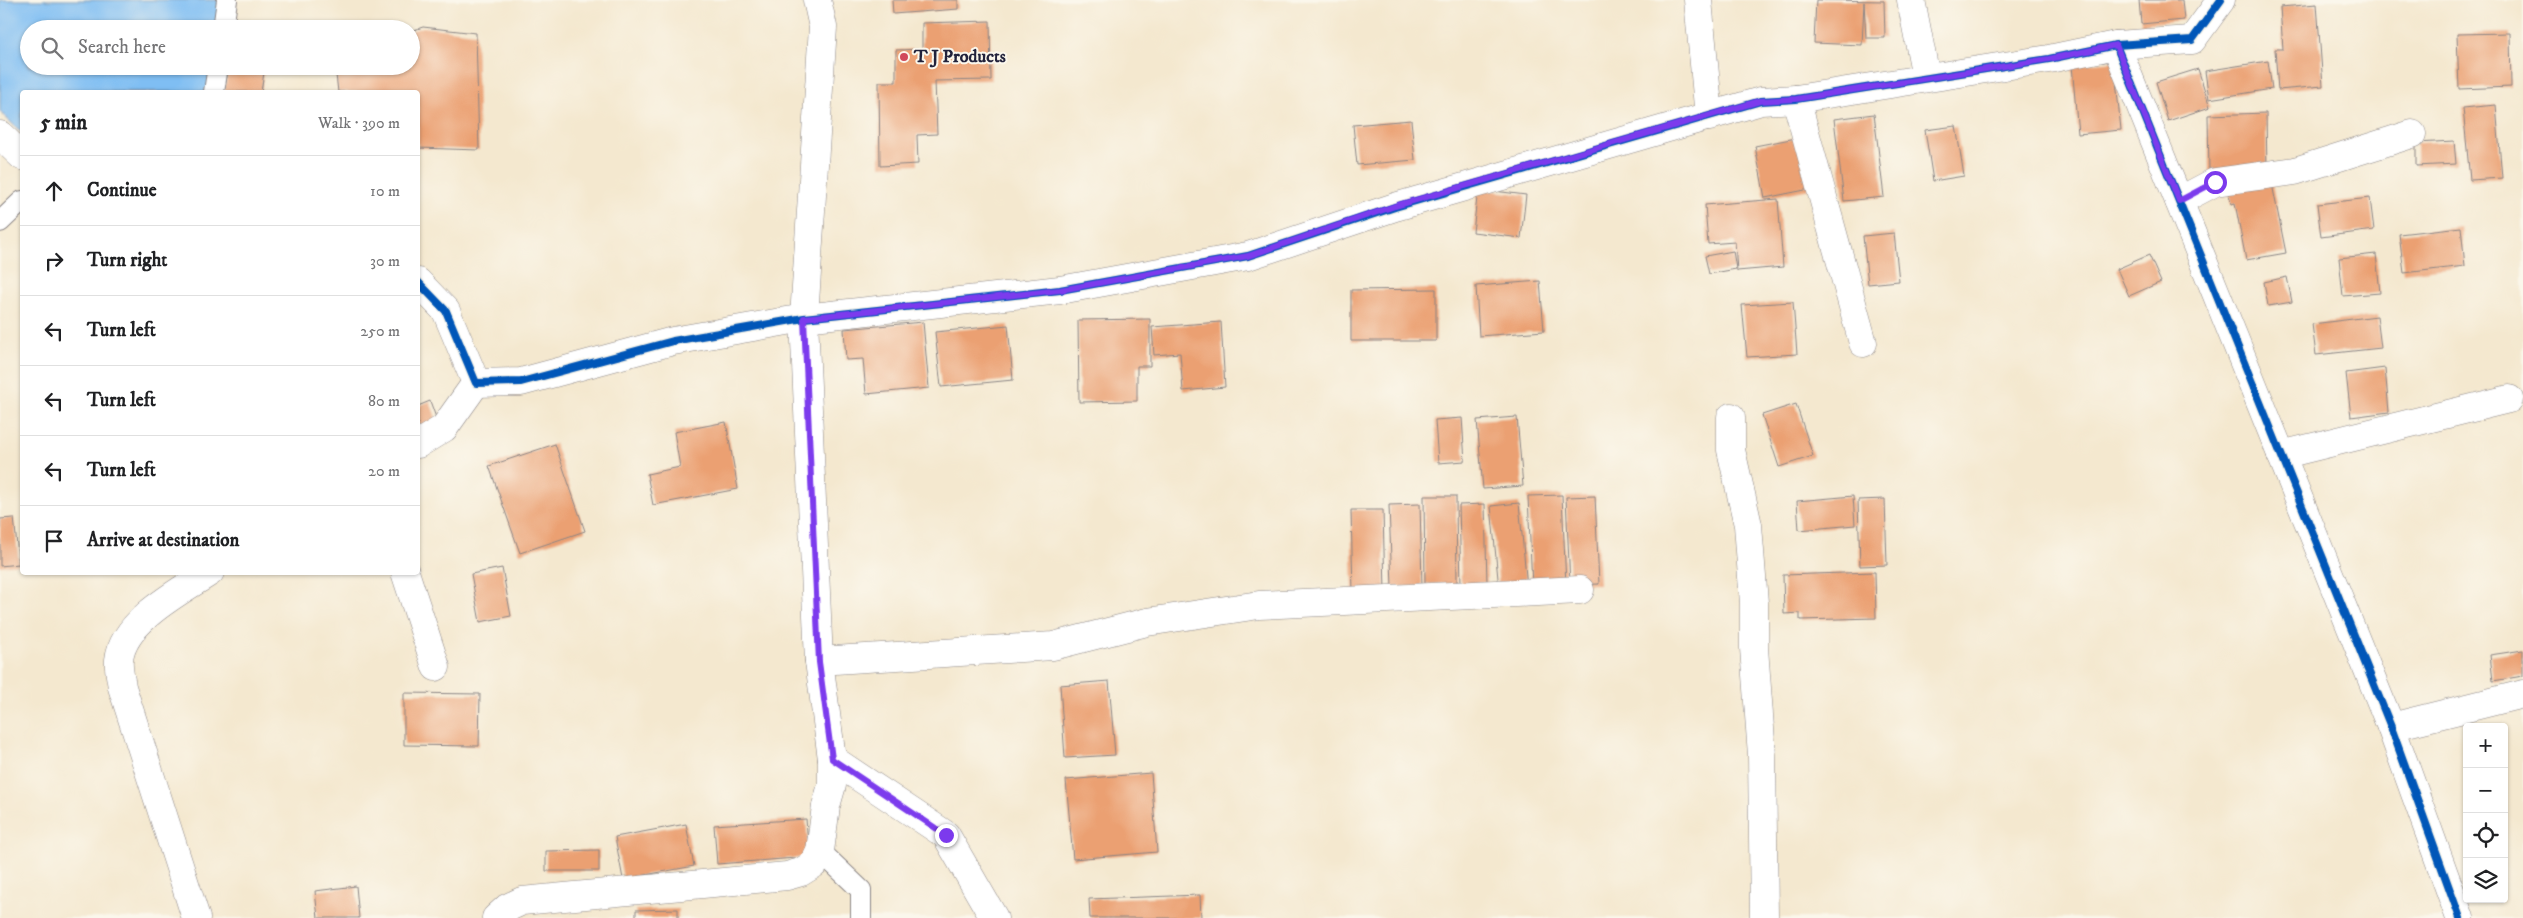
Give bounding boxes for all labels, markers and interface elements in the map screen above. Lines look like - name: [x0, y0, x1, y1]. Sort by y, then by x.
- search box: [20, 20, 420, 75]
- icon: search: [38, 34, 66, 62]
- text: Search here: [78, 36, 166, 59]
- place label: T J Products: [913, 46, 1006, 68]
- marker: T J Products: [898, 51, 910, 63]
- text: 5 min: [40, 110, 87, 136]
- text: Walk · 390 m: [318, 113, 400, 133]
- route start: [2204, 171, 2227, 194]
- icon: ahead: [40, 177, 68, 205]
- text: Continue: [87, 179, 157, 202]
- text: 10 m: [370, 181, 400, 201]
- icon: right: [40, 247, 68, 275]
- text: Turn right: [87, 249, 167, 272]
- text: 30 m: [370, 251, 400, 271]
- icon: left: [40, 317, 68, 345]
- text: Turn left: [87, 319, 156, 342]
- text: 250 m: [360, 321, 400, 341]
- icon: left: [40, 387, 68, 415]
- text: Turn left: [87, 389, 156, 412]
- text: 80 m: [368, 391, 400, 411]
- icon: left: [40, 457, 68, 485]
- text: Turn left: [87, 459, 156, 482]
- text: 20 m: [368, 461, 400, 481]
- icon: arrive: [40, 527, 68, 555]
- text: Arrive at destination: [87, 529, 239, 552]
- map controls: [2463, 723, 2508, 903]
- button: +: [2463, 723, 2508, 768]
- button: −: [2463, 768, 2508, 813]
- button: locate: [2463, 813, 2508, 858]
- route end: [935, 824, 958, 847]
- button: layers: [2463, 858, 2508, 903]

